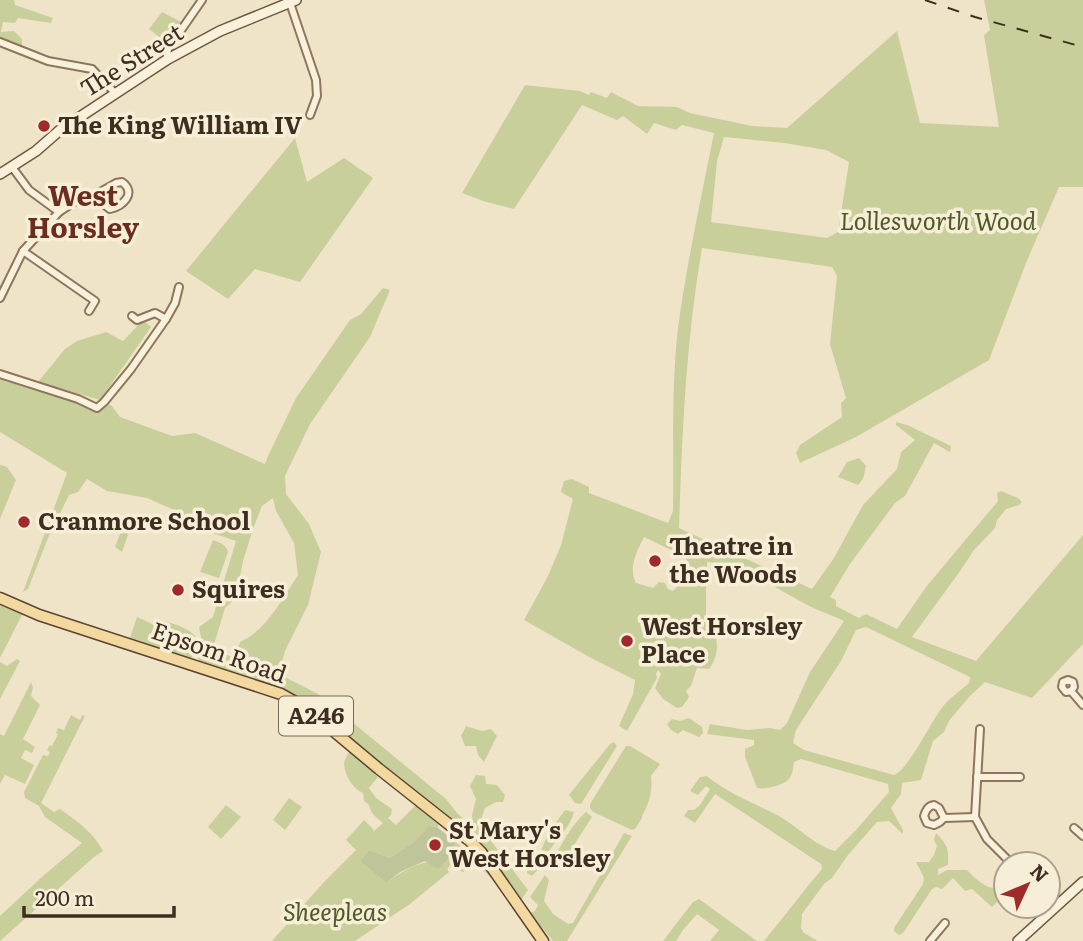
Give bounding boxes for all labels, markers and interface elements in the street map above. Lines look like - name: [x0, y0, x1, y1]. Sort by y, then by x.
- street label: The Street: [72, 13, 189, 104]
- place label: The King William IV: [58, 106, 302, 141]
- marker: The King William IV: [36, 118, 52, 134]
- district label: West Horsley: [27, 173, 140, 247]
- park label: Lollesworth Wood: [840, 202, 1037, 237]
- place label: Cranmore School: [38, 502, 250, 537]
- marker: Cranmore School: [16, 514, 32, 530]
- place label: Theatre in the Woods: [669, 527, 797, 590]
- marker: Theatre in the Woods: [647, 553, 663, 569]
- place label: Squires: [192, 570, 285, 605]
- marker: Squires: [170, 582, 186, 598]
- place label: West Horsley Place: [641, 607, 803, 670]
- street label: Epsom Road: [148, 611, 292, 690]
- marker: West Horsley Place: [619, 633, 635, 649]
- road number: A246: [279, 696, 353, 736]
- place label: St Mary's West Horsley: [449, 811, 611, 874]
- marker: St Mary's West Horsley: [427, 837, 443, 853]
- north arrow: [992, 850, 1062, 920]
- text: N: [1024, 857, 1056, 888]
- scale bar: [24, 874, 175, 918]
- text: 200 m: [35, 881, 95, 912]
- park label: Sheepleas: [283, 893, 387, 928]

